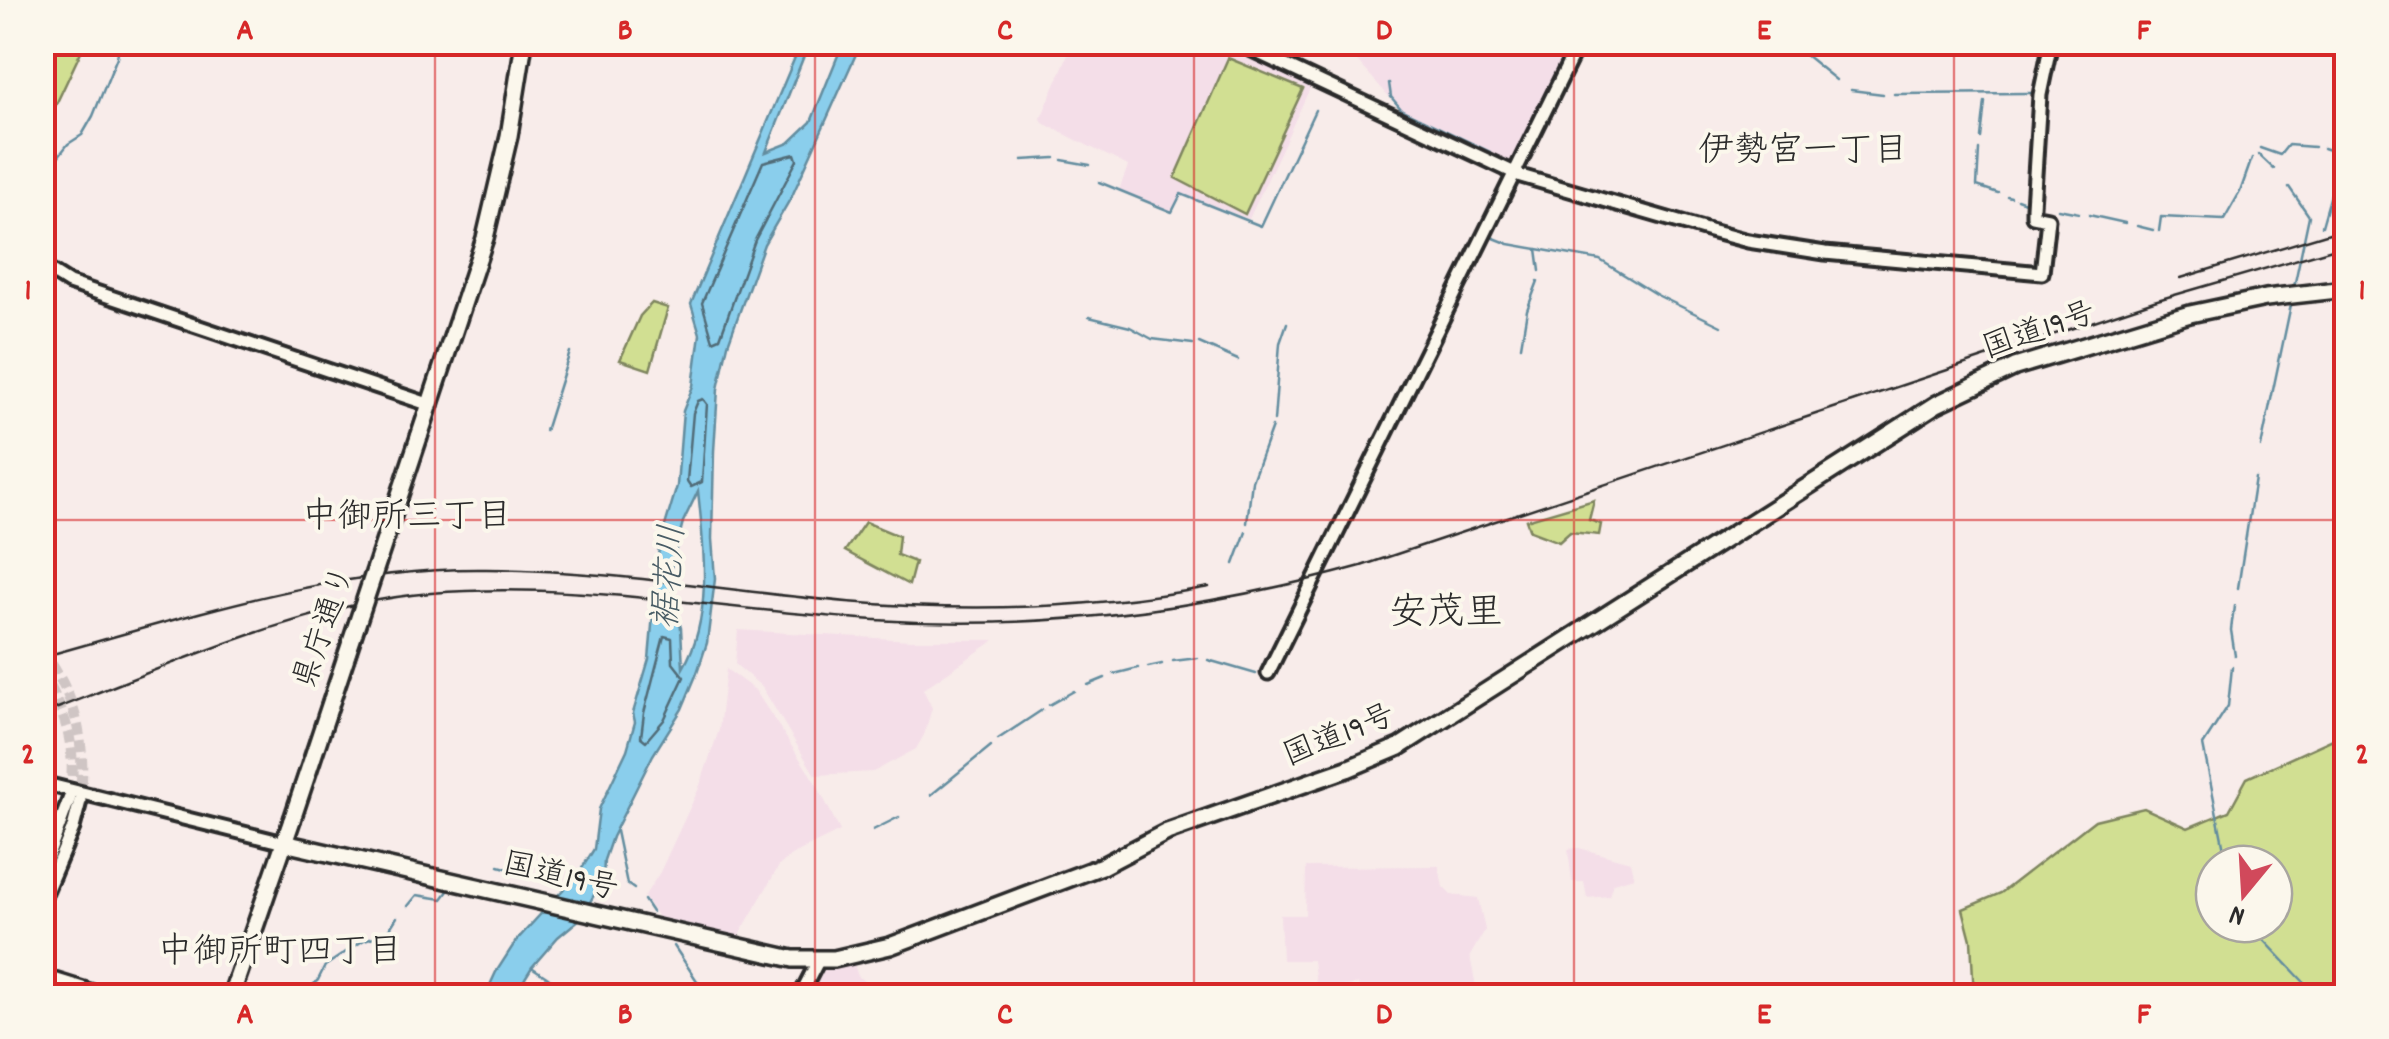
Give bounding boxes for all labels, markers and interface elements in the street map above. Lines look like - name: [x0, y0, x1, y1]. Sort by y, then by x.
- text: A: [236, 10, 254, 56]
- text: B: [617, 10, 633, 56]
- text: C: [997, 10, 1013, 56]
- text: D: [1376, 10, 1393, 56]
- text: E: [1757, 10, 1772, 56]
- text: F: [2137, 10, 2152, 56]
- district label: 伊勢宮一丁目: [1698, 128, 1908, 178]
- text: 1: [24, 270, 32, 316]
- text: 1: [2358, 270, 2366, 316]
- street label: 国道19号: [1977, 292, 2103, 374]
- district label: 中御所三丁目: [302, 494, 512, 544]
- water label: 裾花川: [643, 523, 701, 631]
- street label: 県庁通り: [284, 560, 370, 696]
- district label: 安茂里: [1389, 588, 1503, 643]
- street label: 国道19号: [1277, 695, 1403, 781]
- text: 2: [21, 734, 35, 780]
- text: 2: [2355, 734, 2369, 780]
- street label: 国道19号: [497, 843, 623, 915]
- north arrow: [2194, 844, 2294, 944]
- text: N: [2225, 892, 2251, 934]
- district label: 中御所町四丁目: [157, 929, 403, 979]
- text: A: [236, 994, 254, 1039]
- text: B: [617, 994, 633, 1039]
- text: C: [997, 994, 1013, 1039]
- text: D: [1376, 994, 1393, 1039]
- text: E: [1757, 994, 1772, 1039]
- text: F: [2137, 994, 2152, 1039]

